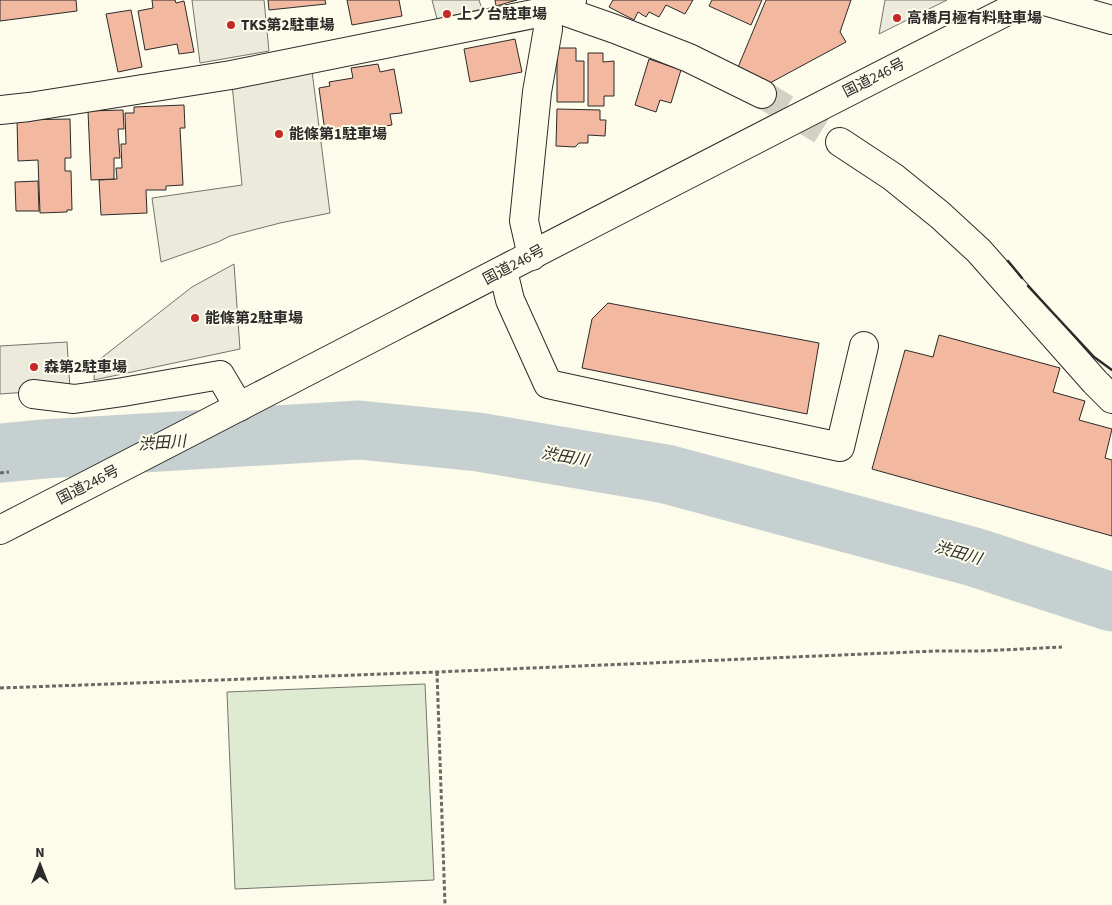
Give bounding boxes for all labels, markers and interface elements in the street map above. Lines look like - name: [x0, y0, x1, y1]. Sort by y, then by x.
- place label: 上ノ台駐車場: [457, 4, 547, 25]
- marker: 上ノ台駐車場: [441, 8, 453, 20]
- place label: 高橋月極有料駐車場: [907, 8, 1042, 29]
- marker: 高橋月極有料駐車場: [891, 12, 903, 24]
- place label: TKS第2駐車場: [241, 15, 335, 36]
- marker: TKS第2駐車場: [225, 19, 237, 31]
- street label: 国道246号: [839, 53, 909, 103]
- place label: 能條第1駐車場: [289, 124, 387, 145]
- marker: 能條第1駐車場: [273, 128, 285, 140]
- street label: 国道246号: [479, 240, 549, 290]
- place label: 能條第2駐車場: [205, 308, 303, 329]
- marker: 能條第2駐車場: [189, 312, 201, 324]
- place label: 森第2駐車場: [44, 357, 127, 378]
- marker: 森第2駐車場: [28, 361, 40, 373]
- water label: 渋田川: [137, 430, 189, 456]
- water label: 渋田川: [539, 442, 593, 472]
- street label: 国道246号: [53, 460, 123, 510]
- water label: 渋田川: [932, 536, 986, 571]
- north arrow: [15, 840, 65, 890]
- text: N: [35, 843, 45, 863]

